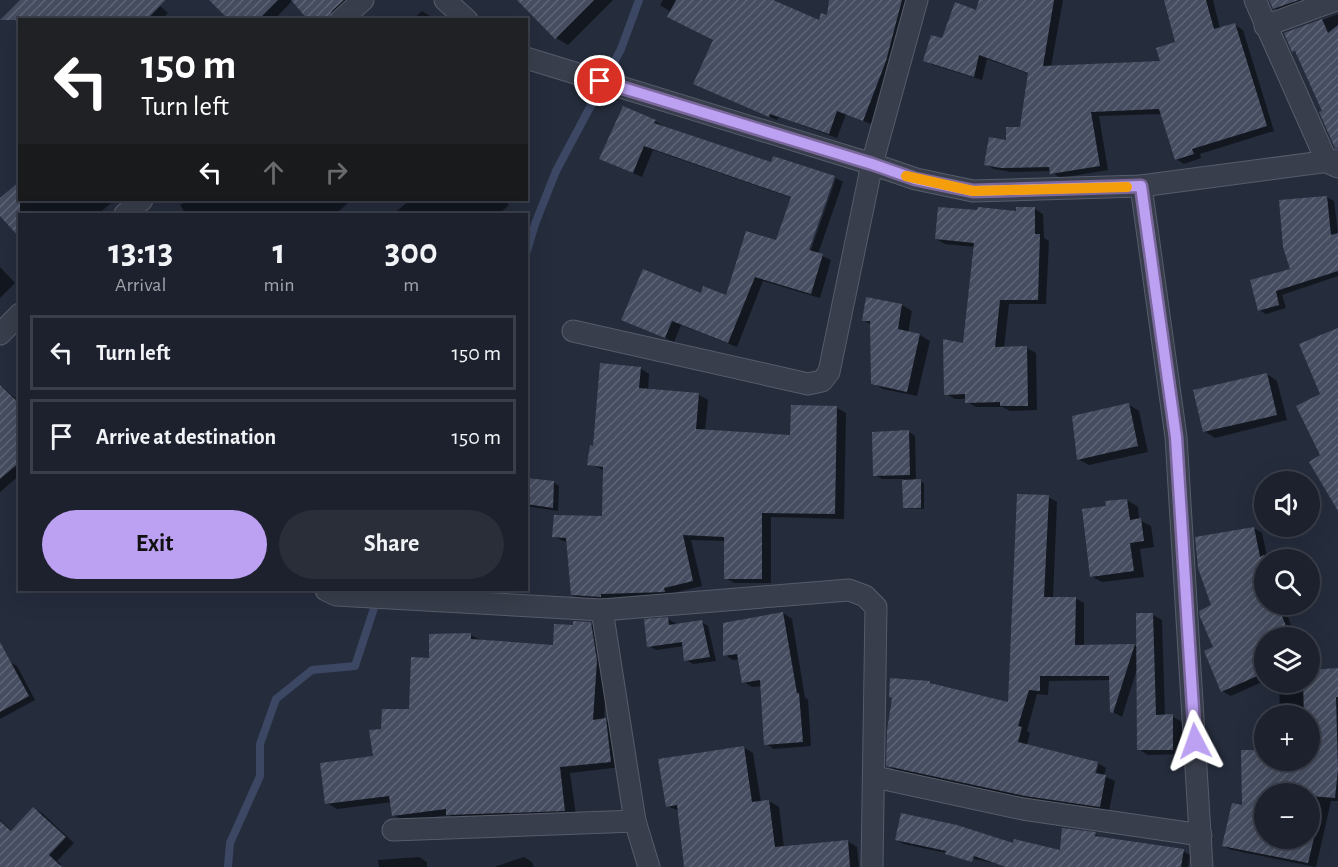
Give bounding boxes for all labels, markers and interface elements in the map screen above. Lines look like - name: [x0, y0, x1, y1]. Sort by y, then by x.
- icon: left: [42, 42, 120, 120]
- text: 150 m: [141, 44, 236, 86]
- pin: [574, 55, 625, 106]
- icon: arrive: [583, 64, 616, 97]
- text: Turn left: [141, 93, 229, 120]
- icon: left: [194, 156, 227, 189]
- icon: ahead: [257, 156, 290, 189]
- icon: right: [320, 156, 353, 189]
- text: 13:13: [108, 234, 173, 270]
- text: 1: [273, 234, 286, 270]
- text: 300: [385, 234, 438, 270]
- text: Arrival: [115, 275, 166, 295]
- text: min: [263, 275, 295, 295]
- text: m: [403, 275, 419, 295]
- icon: left: [45, 336, 78, 369]
- text: Turn left: [96, 342, 170, 364]
- text: 150 m: [451, 342, 501, 364]
- icon: arrive: [45, 420, 78, 453]
- text: Arrive at destination: [96, 426, 276, 448]
- text: 150 m: [451, 426, 501, 448]
- map controls: [1254, 471, 1320, 849]
- button: sound: [1254, 471, 1320, 537]
- button: Exit: [42, 510, 267, 579]
- button: Share: [279, 510, 504, 579]
- button: search: [1254, 549, 1320, 615]
- button: layers: [1254, 627, 1320, 693]
- button: +: [1254, 705, 1320, 771]
- position arrow: [1163, 709, 1227, 773]
- button: −: [1254, 783, 1320, 849]

